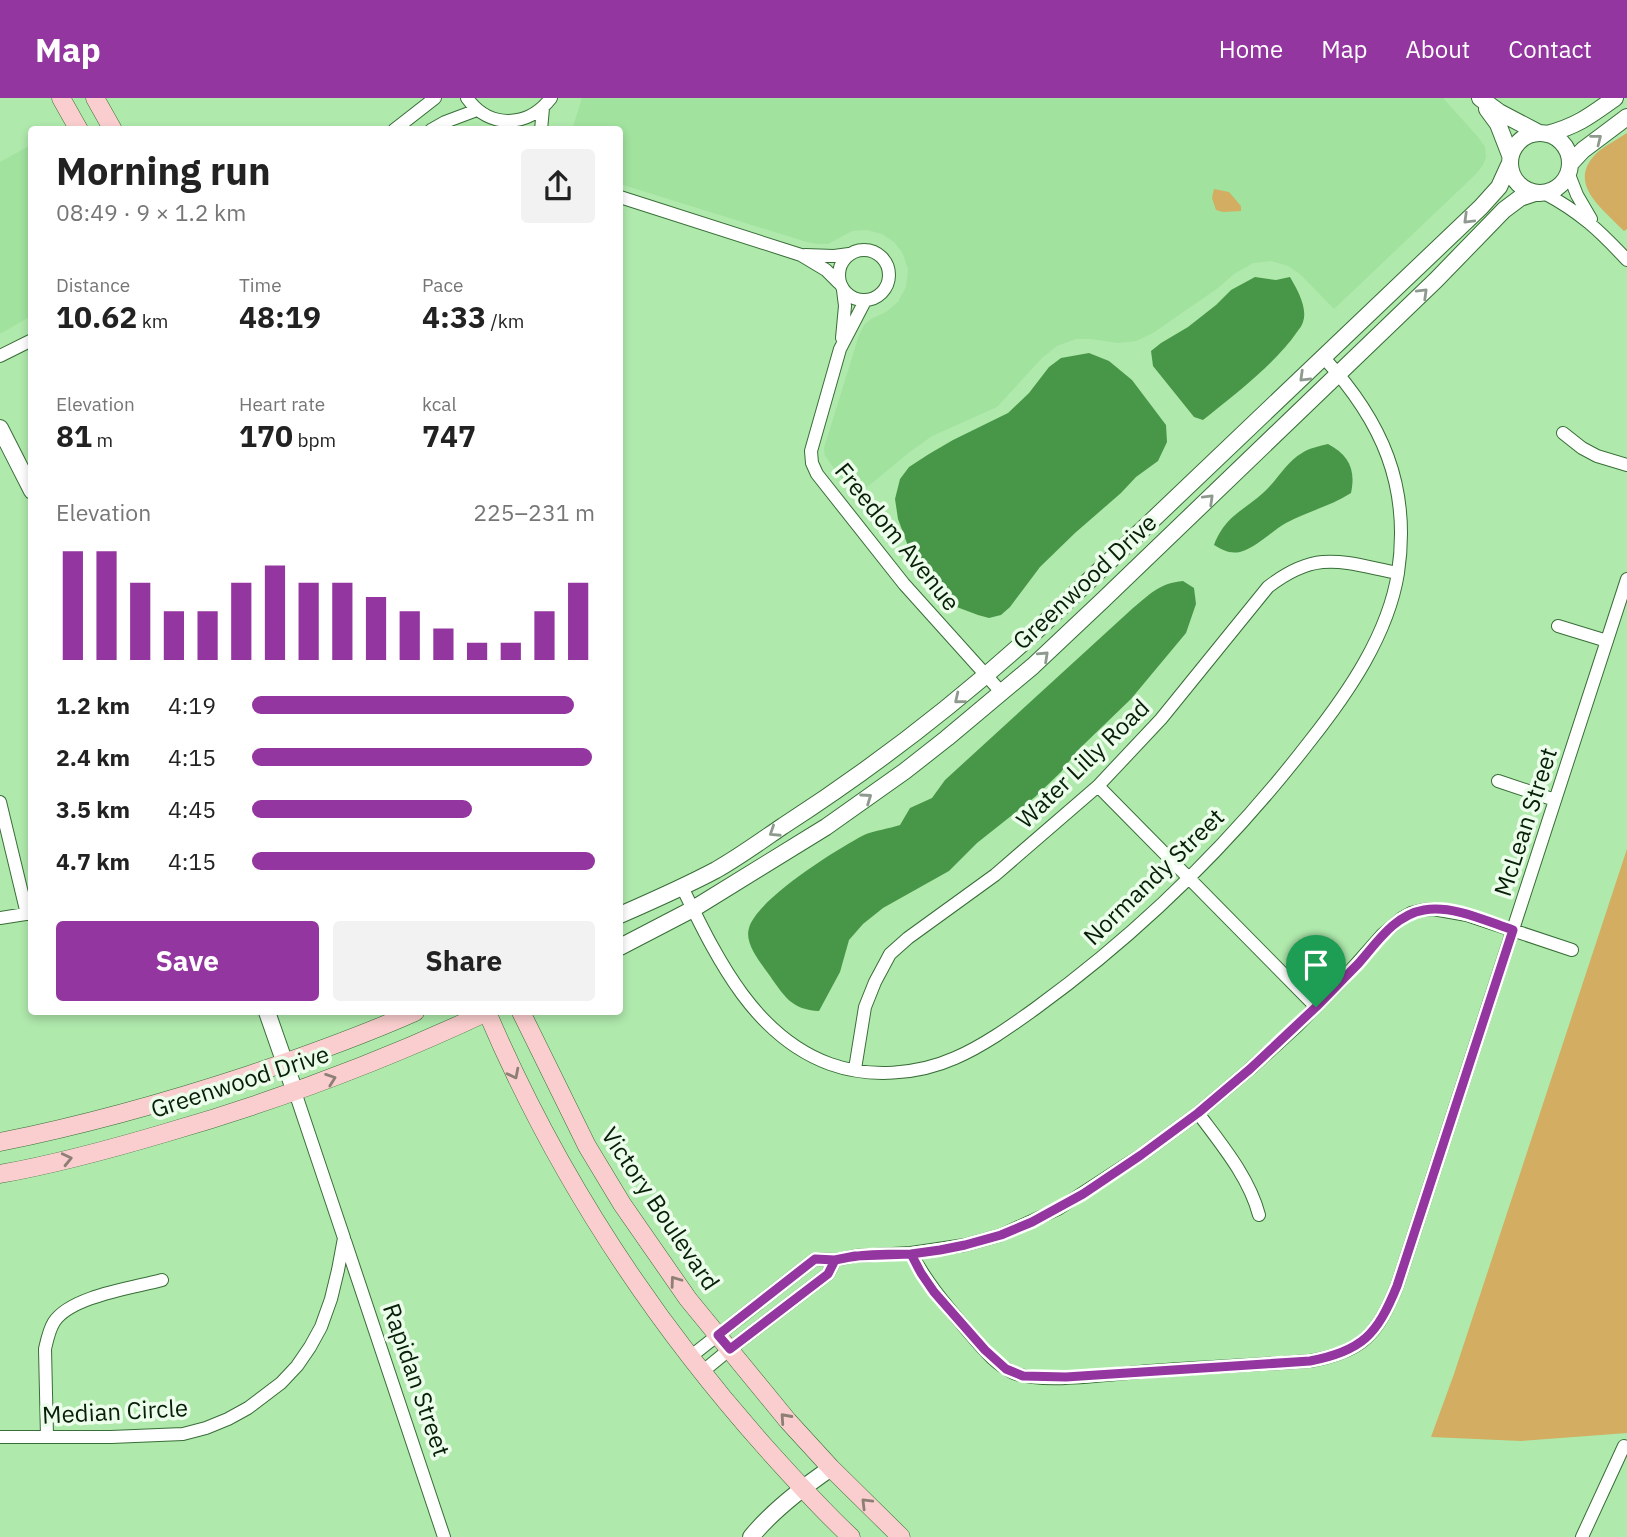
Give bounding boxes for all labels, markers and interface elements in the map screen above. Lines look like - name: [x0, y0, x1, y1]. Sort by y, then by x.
- text: Map: [35, 28, 101, 71]
- text: Home: [1219, 33, 1283, 65]
- text: Map: [1321, 33, 1367, 65]
- text: About: [1405, 33, 1470, 65]
- text: Contact: [1508, 33, 1592, 65]
- one-way arrow: [1589, 135, 1602, 148]
- text: Morning run: [56, 146, 271, 195]
- button: share: [521, 149, 595, 223]
- text: 08:49 · 9 × 1.2 km: [56, 197, 246, 227]
- one-way arrow: [1464, 211, 1477, 224]
- text: Distance: [56, 273, 130, 297]
- text: Time: [239, 273, 282, 297]
- text: Pace: [422, 273, 463, 297]
- one-way arrow: [1415, 288, 1428, 301]
- text: 10.62: [56, 297, 137, 336]
- text: 48:19: [239, 297, 321, 336]
- text: 4:33: [422, 297, 486, 336]
- text: km: [137, 309, 168, 333]
- text: /km: [486, 309, 524, 333]
- one-way arrow: [1299, 368, 1312, 381]
- text: Elevation: [56, 392, 135, 416]
- text: Heart rate: [239, 392, 325, 416]
- text: kcal: [422, 392, 457, 416]
- text: 81: [56, 416, 92, 455]
- text: 170: [239, 416, 293, 455]
- text: 747: [422, 416, 476, 455]
- text: m: [92, 428, 113, 452]
- text: bpm: [293, 428, 336, 452]
- street label: Freedom Avenue: [828, 456, 968, 617]
- one-way arrow: [1201, 495, 1214, 507]
- text: Elevation: [56, 497, 151, 527]
- text: 225–231 m: [473, 497, 595, 527]
- street label: Greenwood Drive: [1005, 506, 1163, 656]
- one-way arrow: [1036, 651, 1049, 664]
- text: 1.2 km: [56, 690, 130, 720]
- text: 4:19: [168, 690, 216, 720]
- one-way arrow: [954, 690, 966, 703]
- street label: Water Lilly Road: [1009, 692, 1156, 835]
- text: 2.4 km: [56, 742, 130, 772]
- text: 4:15: [168, 742, 216, 772]
- street label: McLean Street: [1486, 743, 1564, 900]
- text: 3.5 km: [56, 794, 130, 824]
- text: 4:45: [168, 794, 216, 824]
- one-way arrow: [859, 794, 872, 806]
- street label: Normandy Street: [1076, 801, 1231, 952]
- one-way arrow: [769, 823, 782, 836]
- text: 4.7 km: [56, 846, 130, 876]
- text: 4:15: [168, 846, 216, 876]
- button: Save: [56, 921, 319, 1001]
- button: Share: [333, 921, 595, 1001]
- pin: [1286, 935, 1346, 1007]
- icon: arrive: [1297, 946, 1335, 984]
- street label: Greenwood Drive: [146, 1037, 333, 1125]
- one-way arrow: [506, 1067, 520, 1079]
- one-way arrow: [324, 1073, 336, 1087]
- street label: Victory Boulevard: [594, 1121, 727, 1296]
- one-way arrow: [61, 1153, 73, 1168]
- one-way arrow: [671, 1276, 683, 1289]
- street label: Rapidan Street: [376, 1299, 458, 1460]
- street label: Median Circle: [41, 1391, 189, 1431]
- one-way arrow: [781, 1413, 793, 1426]
- one-way arrow: [862, 1499, 874, 1511]

